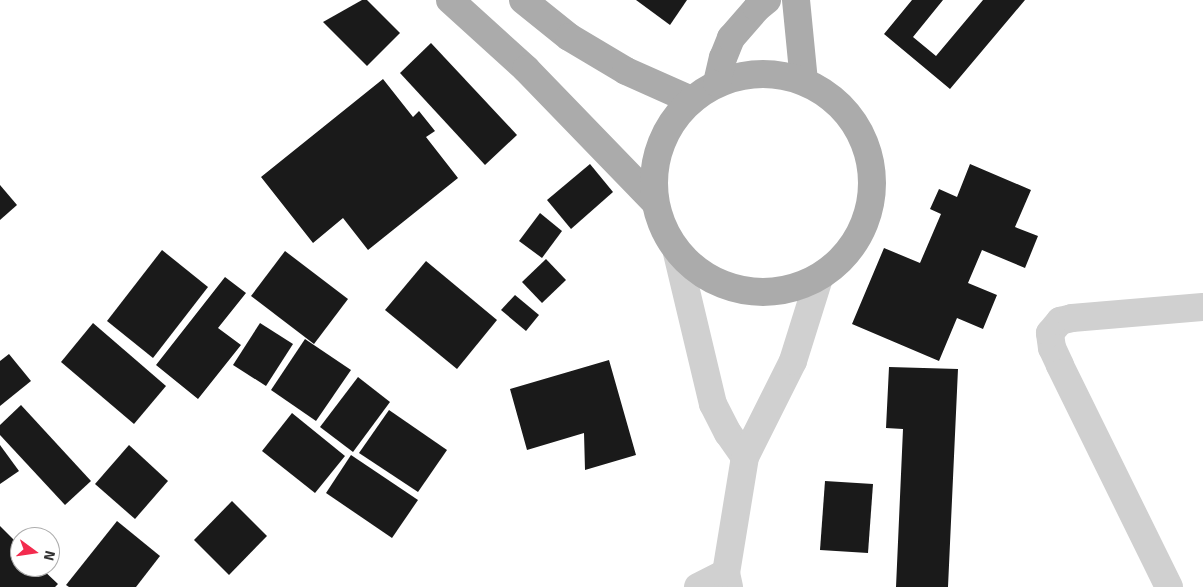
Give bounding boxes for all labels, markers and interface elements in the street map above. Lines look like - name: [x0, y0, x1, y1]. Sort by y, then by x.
- north arrow: [10, 527, 60, 577]
- text: N: [40, 549, 58, 562]

